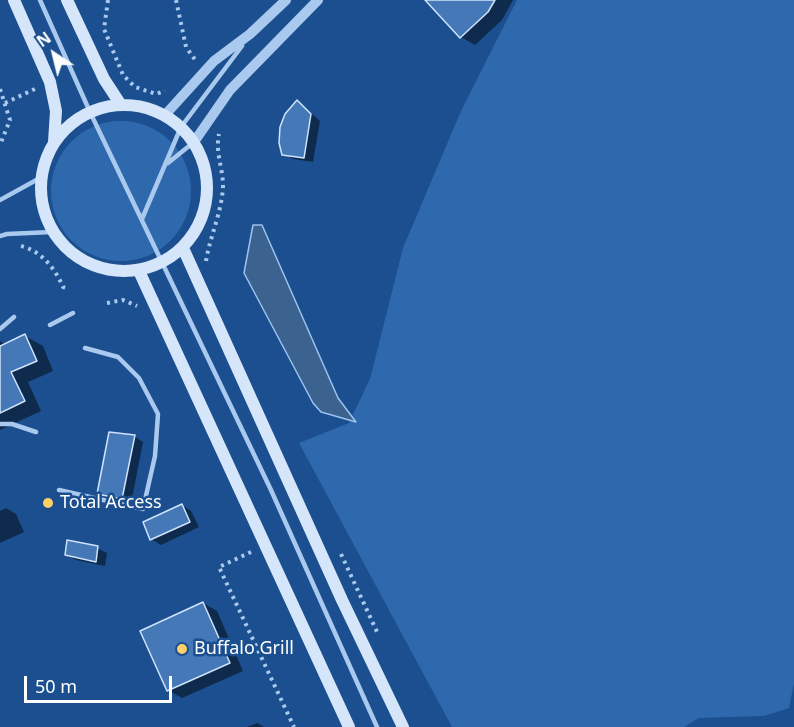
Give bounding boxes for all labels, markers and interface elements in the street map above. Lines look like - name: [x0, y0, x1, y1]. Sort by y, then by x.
- north arrow: [24, 24, 84, 84]
- text: N: [32, 27, 55, 52]
- place label: Total Access: [60, 492, 162, 514]
- marker: Total Access: [41, 496, 55, 510]
- place label: Buffalo Grill: [194, 638, 294, 660]
- marker: Buffalo Grill: [175, 642, 189, 656]
- scale bar: [27, 664, 176, 702]
- text: 50 m: [35, 674, 77, 698]

